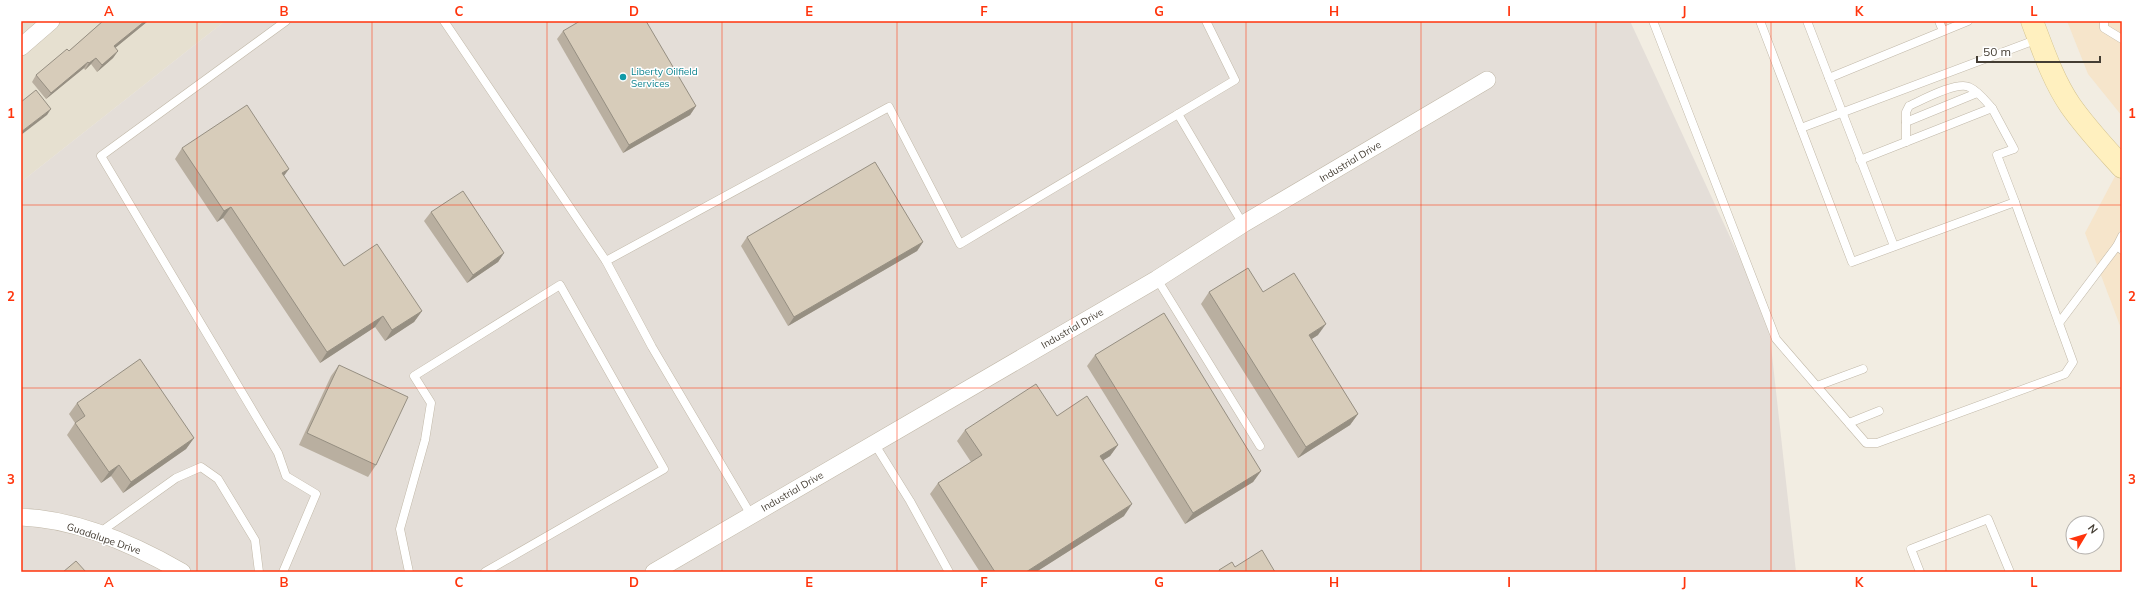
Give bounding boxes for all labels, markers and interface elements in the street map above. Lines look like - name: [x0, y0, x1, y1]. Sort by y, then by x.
- text: A: [104, 3, 114, 19]
- text: B: [280, 3, 289, 19]
- text: C: [455, 3, 464, 19]
- text: D: [629, 3, 639, 19]
- text: E: [805, 3, 813, 19]
- text: F: [980, 3, 988, 19]
- text: G: [1154, 3, 1164, 19]
- text: H: [1329, 3, 1339, 19]
- text: I: [1507, 3, 1511, 19]
- text: J: [1682, 3, 1686, 19]
- text: K: [1855, 3, 1865, 19]
- text: L: [2030, 3, 2038, 19]
- scale bar: [1977, 38, 2100, 64]
- text: 50 m: [1983, 44, 2011, 59]
- place label: Liberty Oilfield Services: [631, 65, 698, 90]
- marker: Liberty Oilfield Services: [618, 72, 628, 82]
- text: 1: [7, 105, 15, 121]
- text: 1: [2128, 105, 2136, 121]
- street label: Industrial Drive: [1317, 138, 1384, 185]
- text: 2: [7, 288, 15, 304]
- text: 2: [2128, 288, 2136, 304]
- street label: Industrial Drive: [1039, 305, 1106, 352]
- street label: Industrial Drive: [759, 468, 826, 515]
- text: 3: [7, 471, 15, 487]
- text: 3: [2128, 471, 2136, 487]
- north arrow: [2065, 515, 2105, 555]
- street label: Guadalupe Drive: [65, 520, 143, 557]
- text: N: [2085, 521, 2101, 536]
- text: A: [104, 574, 114, 590]
- text: B: [280, 574, 289, 590]
- text: C: [455, 574, 464, 590]
- text: D: [629, 574, 639, 590]
- text: E: [805, 574, 813, 590]
- text: F: [980, 574, 988, 590]
- text: G: [1154, 574, 1164, 590]
- text: H: [1329, 574, 1339, 590]
- text: I: [1507, 574, 1511, 590]
- text: J: [1682, 574, 1686, 590]
- text: K: [1855, 574, 1865, 590]
- text: L: [2030, 574, 2038, 590]

